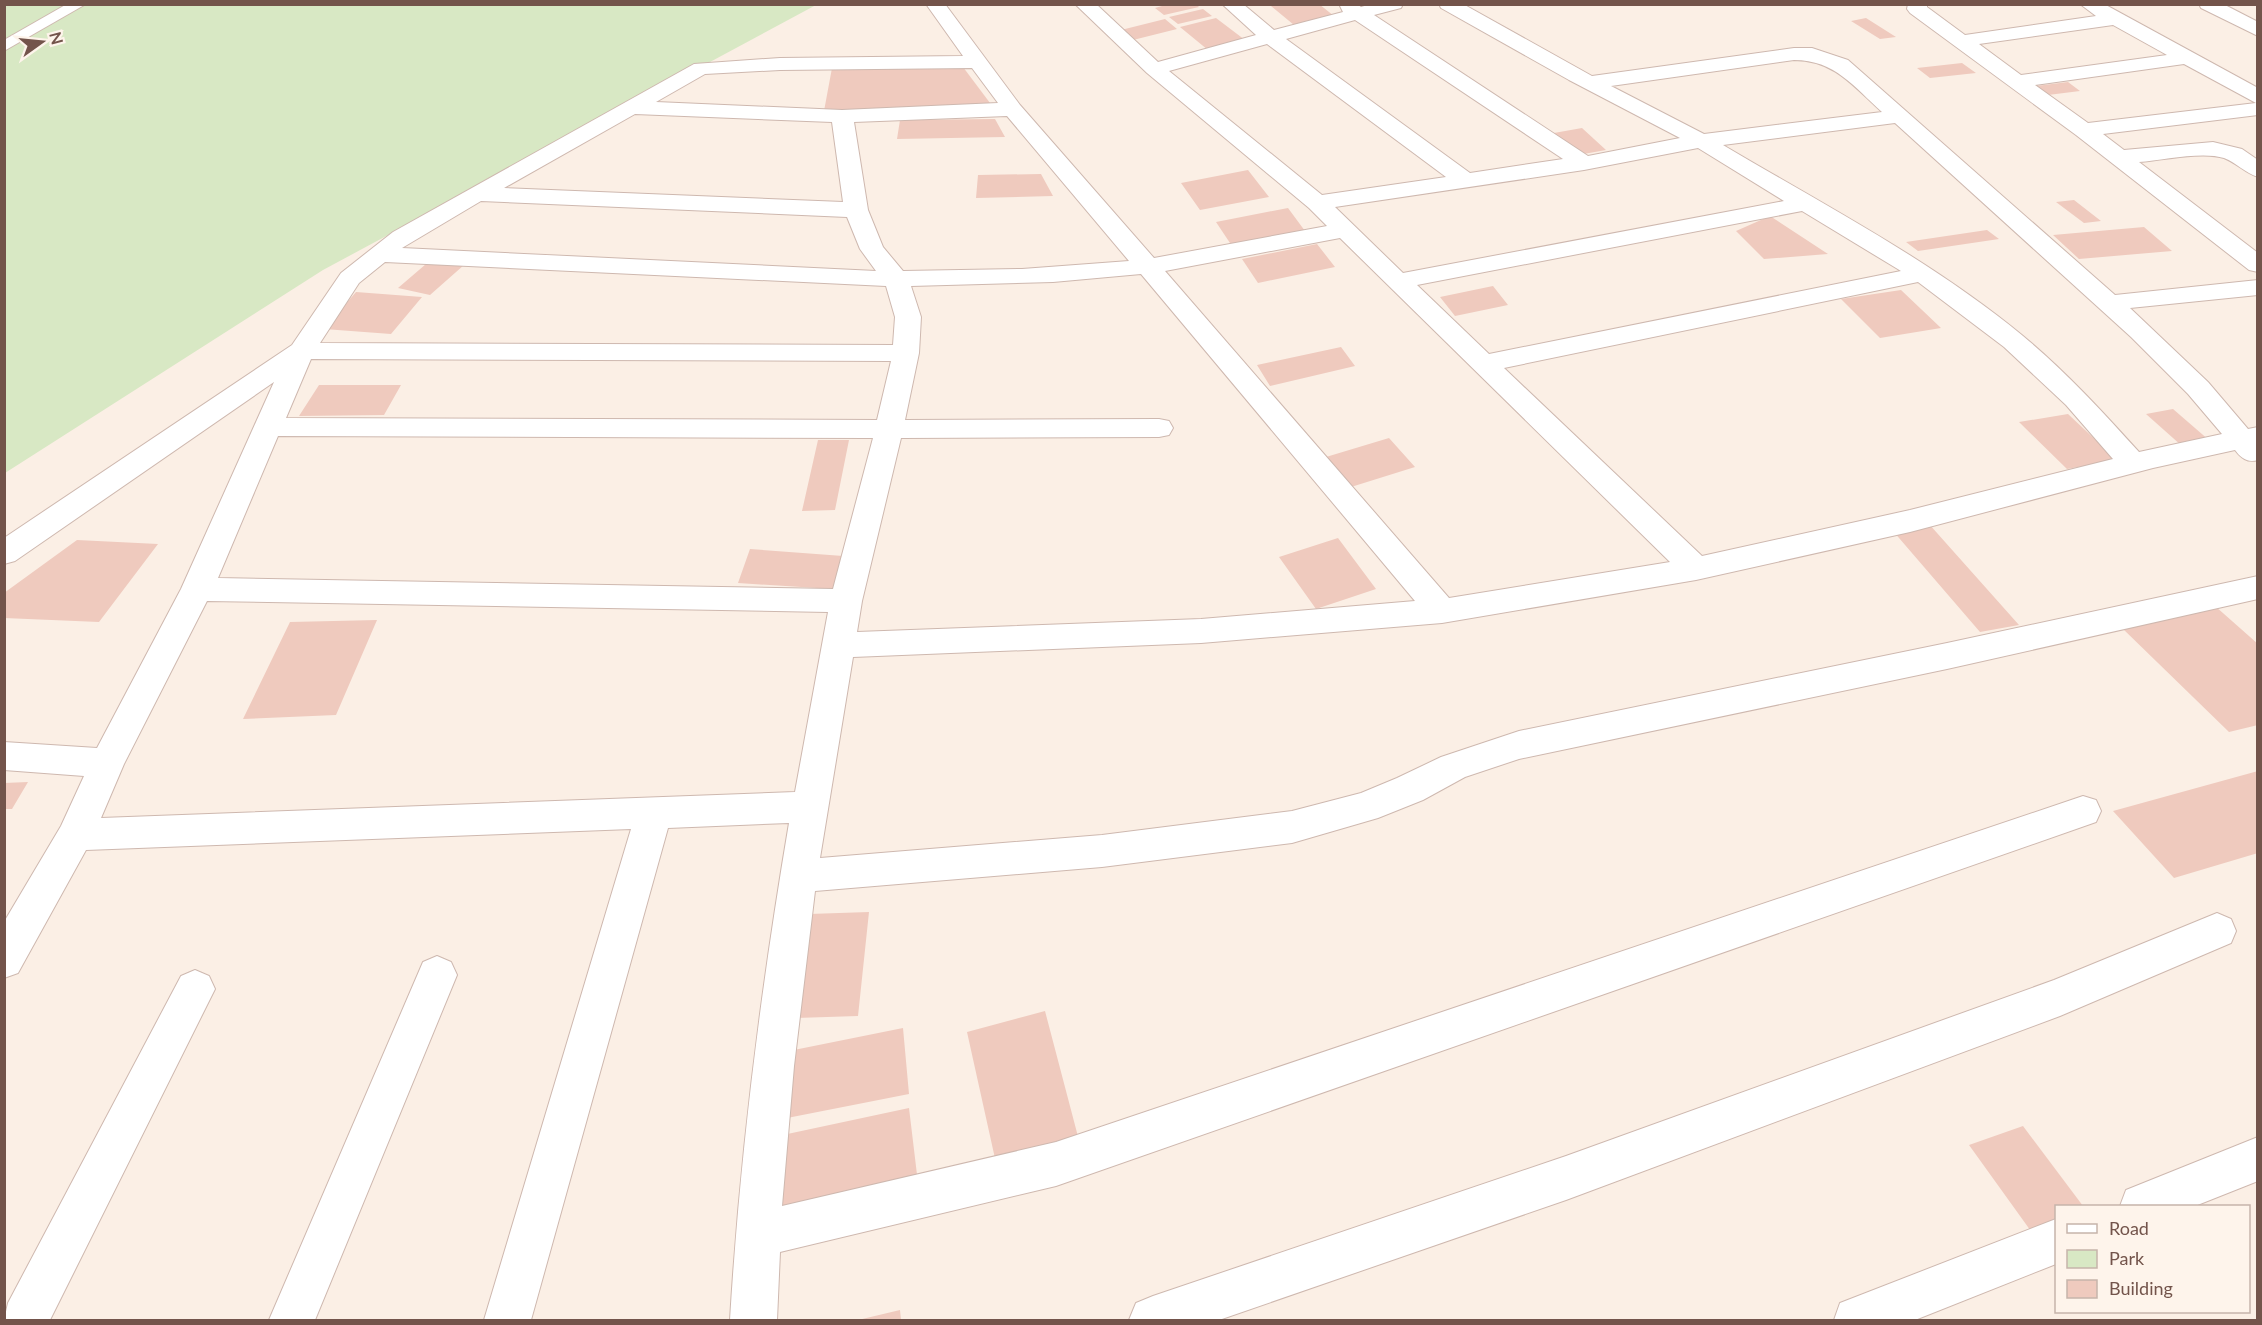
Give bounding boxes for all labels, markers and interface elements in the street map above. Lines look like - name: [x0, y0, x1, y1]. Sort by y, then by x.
- north arrow: [12, 12, 72, 72]
- text: N: [46, 30, 68, 46]
- legend: [2055, 1205, 2250, 1313]
- text: Road: [2109, 1217, 2149, 1239]
- text: Park: [2109, 1247, 2145, 1269]
- text: Building: [2109, 1277, 2173, 1299]

